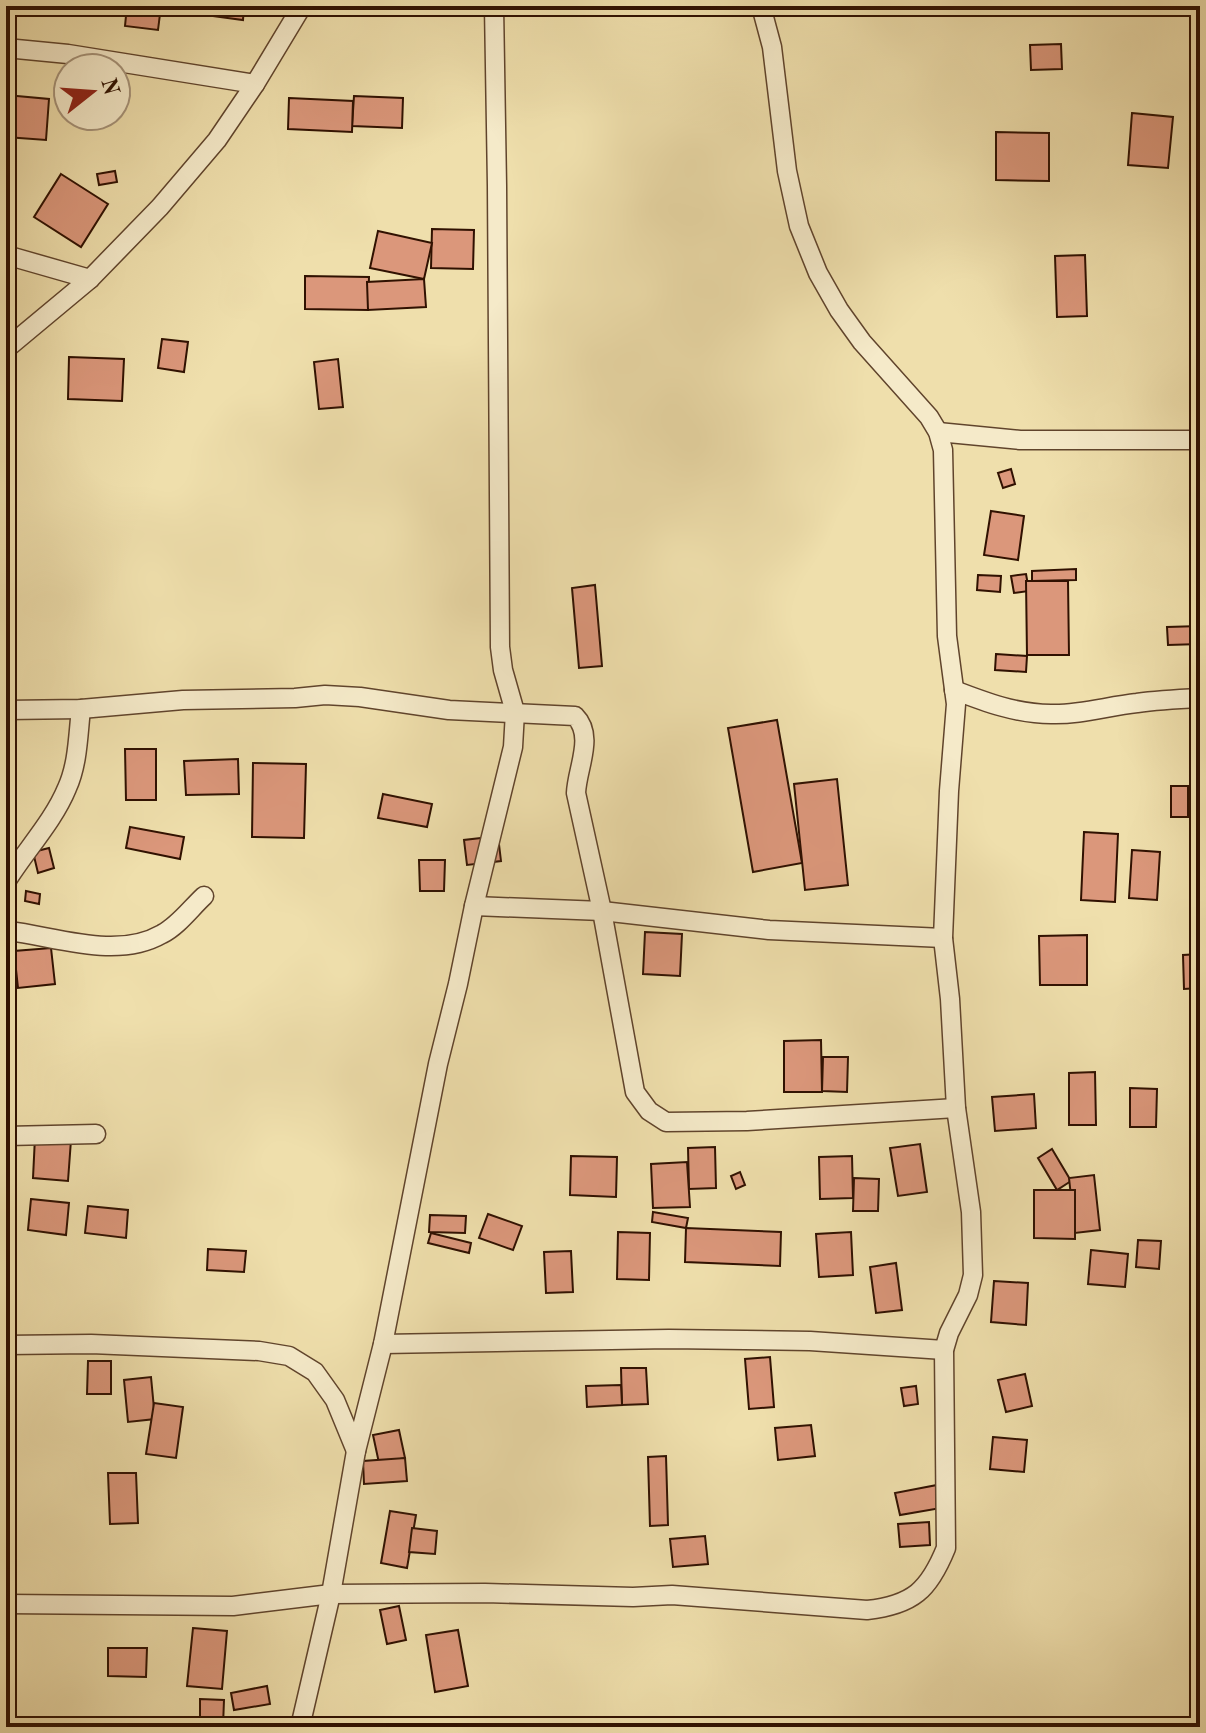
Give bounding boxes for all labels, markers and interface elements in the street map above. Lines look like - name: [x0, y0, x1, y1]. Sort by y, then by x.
- north arrow: [52, 52, 132, 132]
- text: N: [96, 75, 122, 98]

